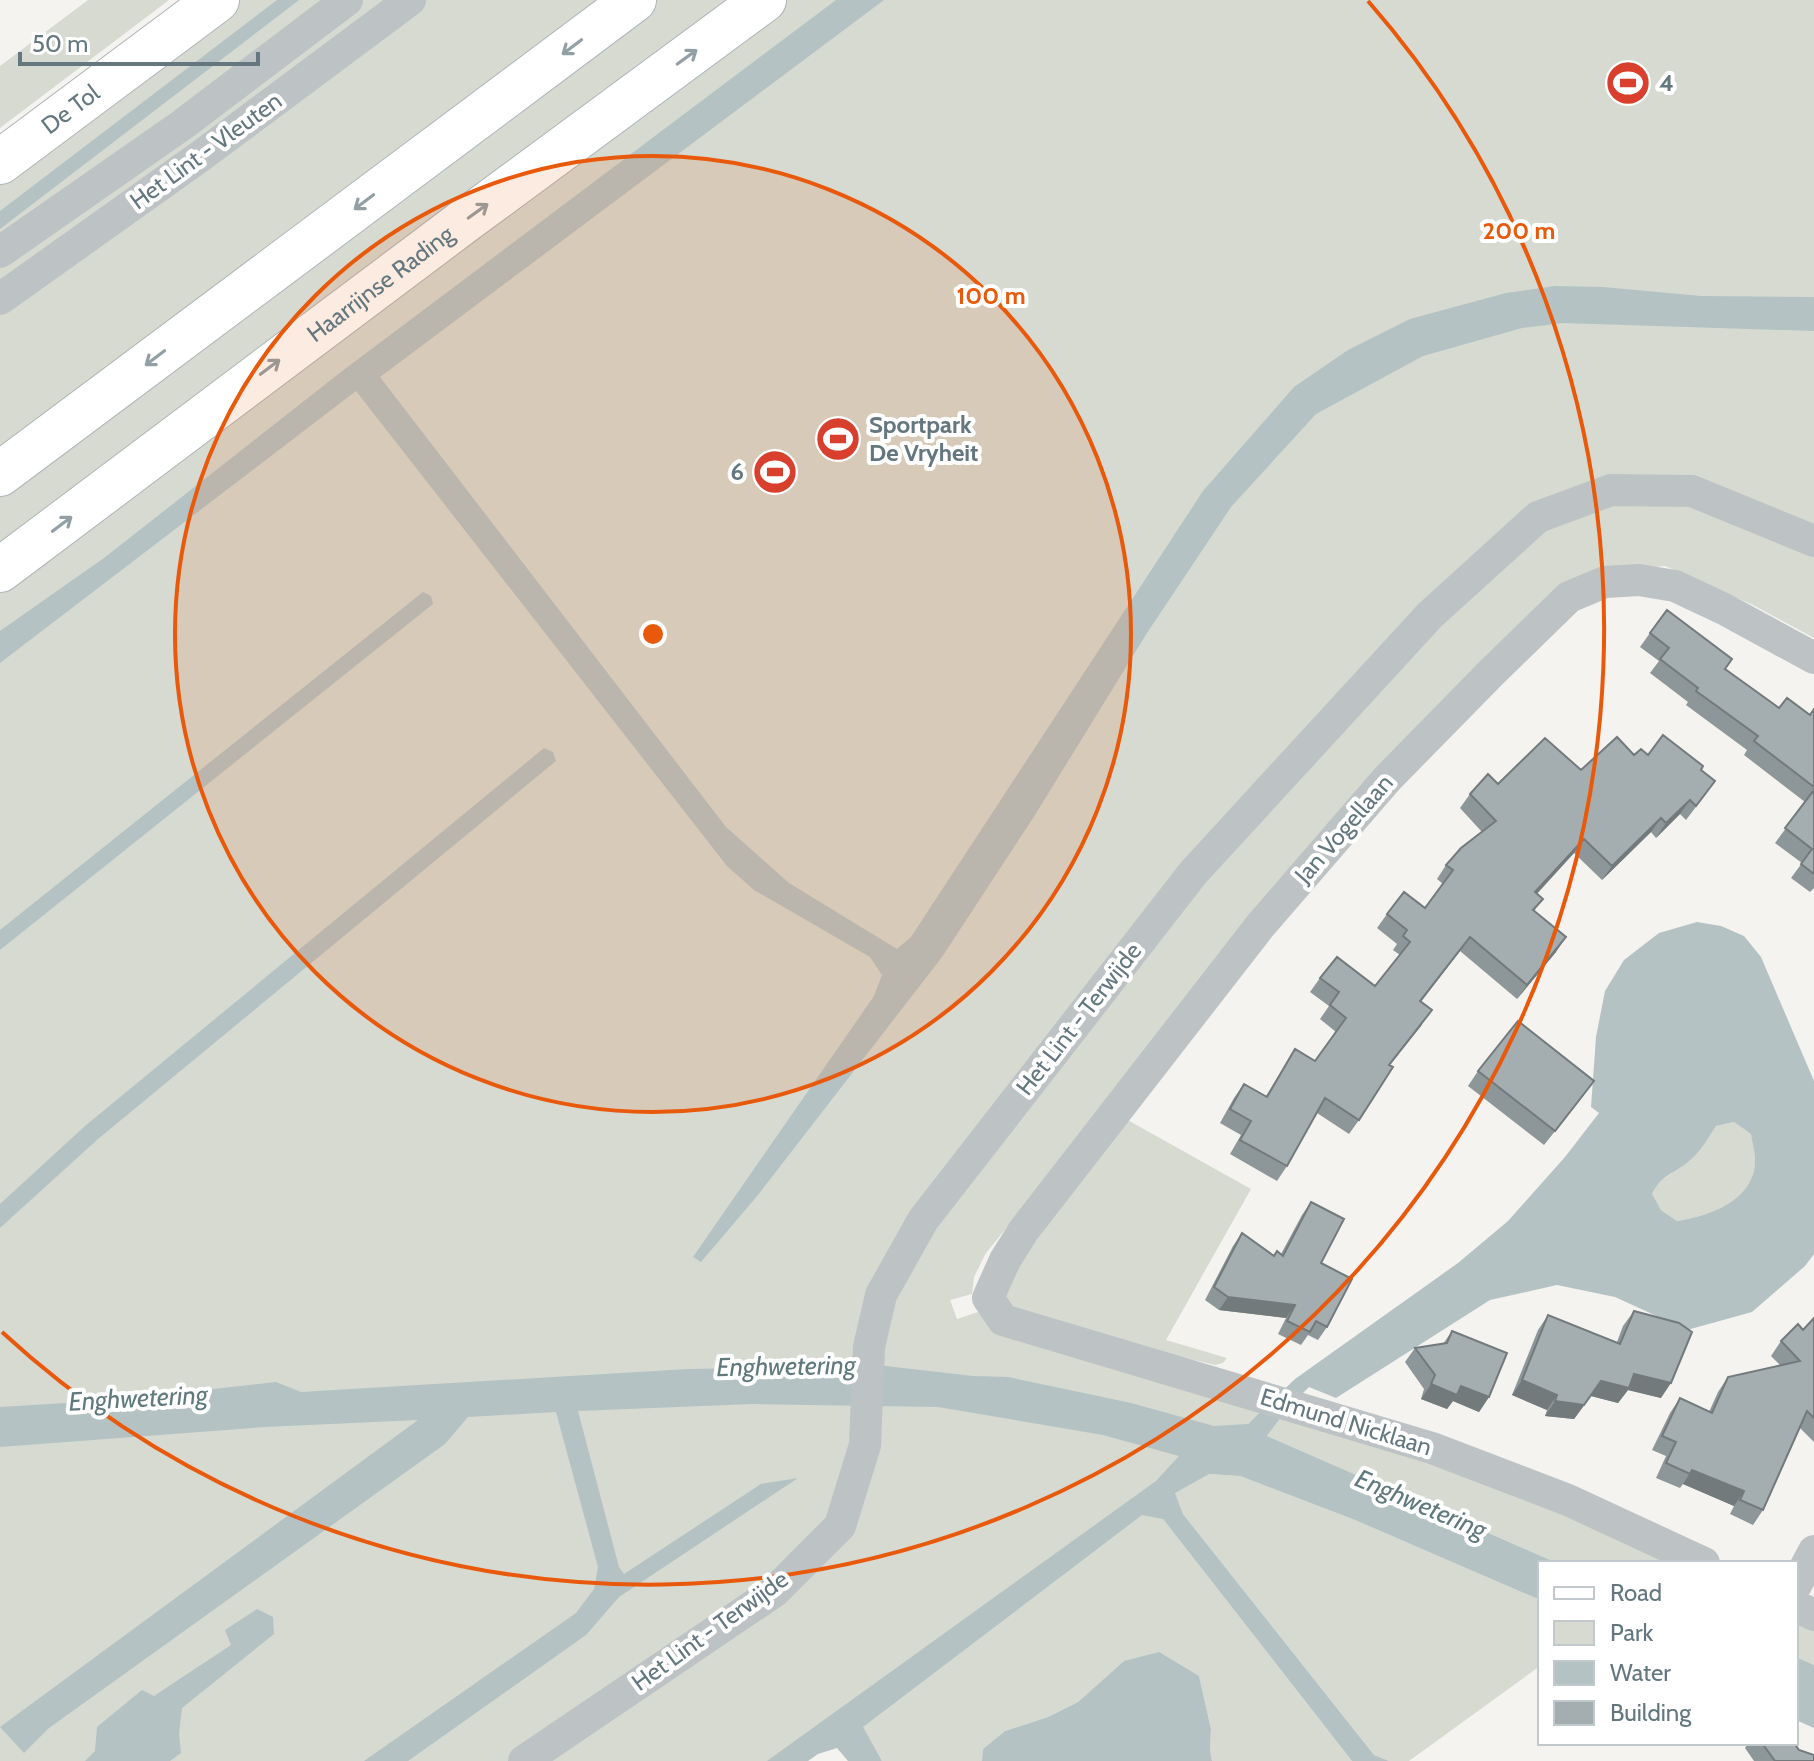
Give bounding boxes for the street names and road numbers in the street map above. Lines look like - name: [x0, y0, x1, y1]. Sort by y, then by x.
- street label: De Tol: [36, 78, 105, 140]
- street label: Het Lint - Vleuten: [124, 86, 287, 215]
- street label: Haarrijnse Rading: [301, 219, 460, 348]
- street label: Jan Vogellaan: [1288, 768, 1399, 890]
- street label: Het Lint - Terwijde: [1010, 937, 1147, 1101]
- street label: Edmund Nicklaan: [1257, 1382, 1435, 1461]
- street label: Het Lint - Terwijde: [626, 1564, 793, 1697]

